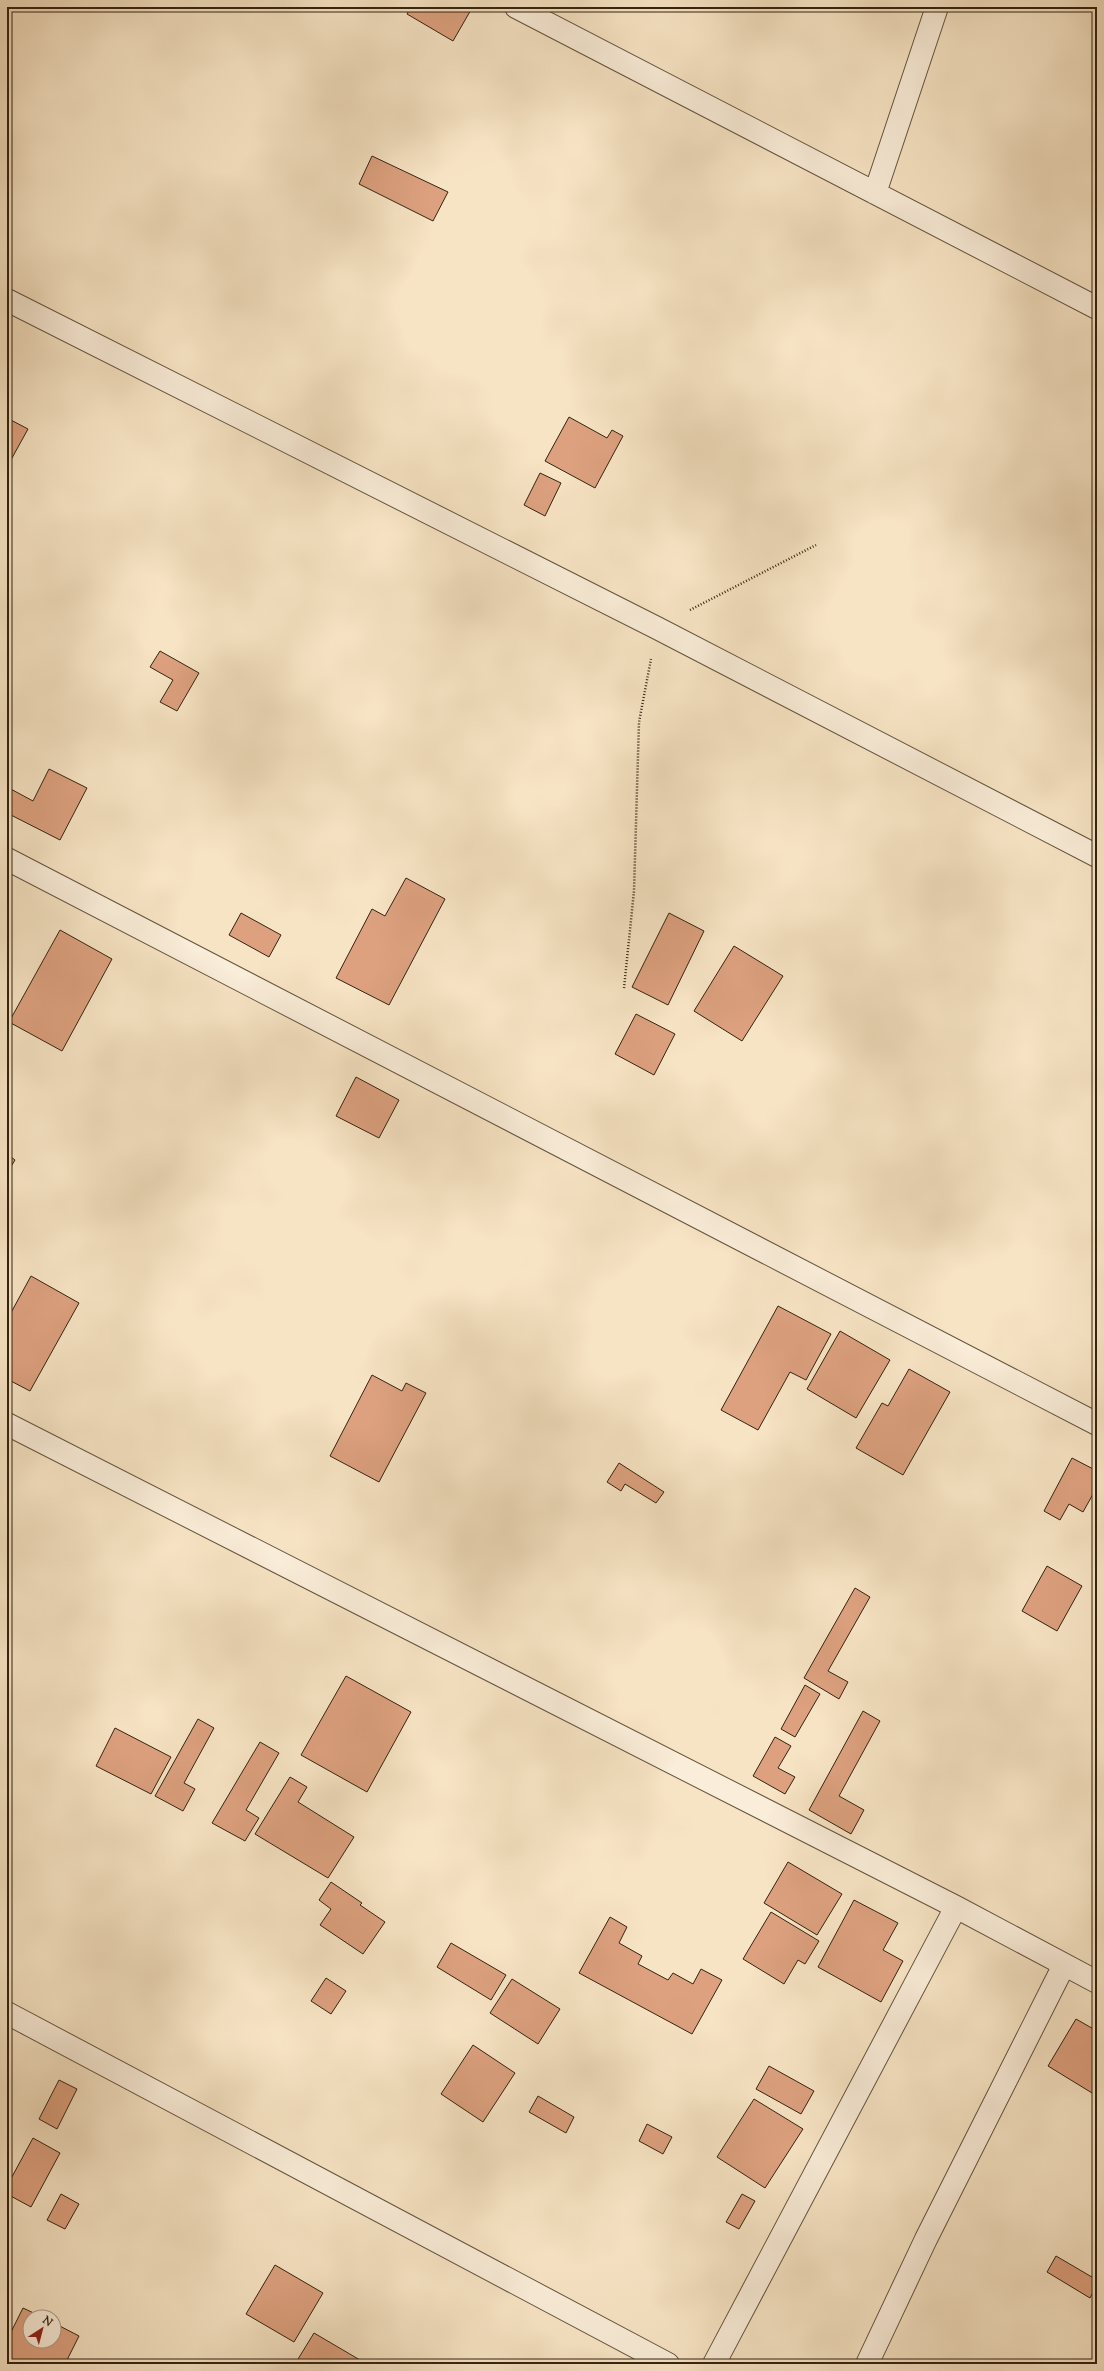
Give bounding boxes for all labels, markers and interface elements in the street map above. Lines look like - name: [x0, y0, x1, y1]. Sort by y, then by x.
- north arrow: [22, 2309, 62, 2349]
- text: N: [38, 2312, 56, 2331]

